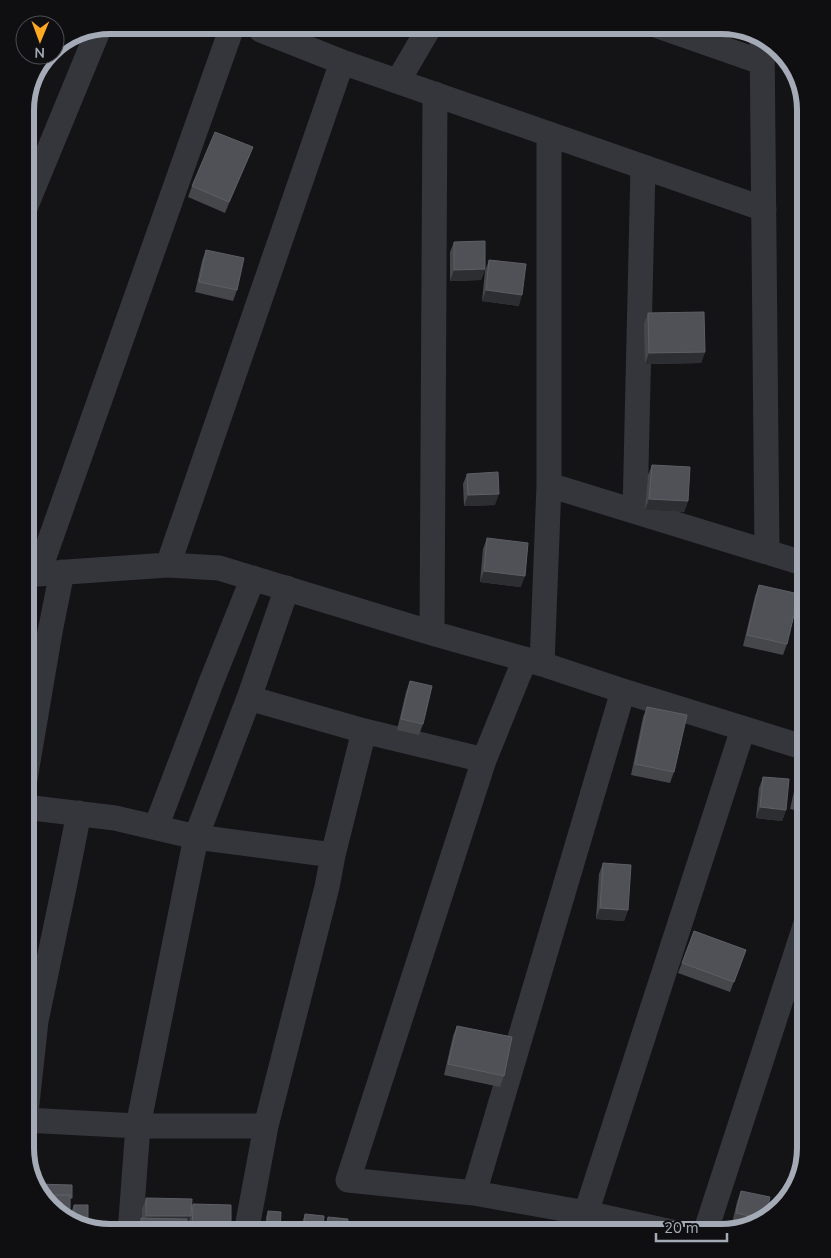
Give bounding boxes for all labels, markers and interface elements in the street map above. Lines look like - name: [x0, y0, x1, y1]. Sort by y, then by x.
- north arrow: [15, 15, 65, 65]
- text: N: [34, 43, 45, 62]
- scale bar: [656, 1210, 727, 1242]
- text: 20 m: [664, 1218, 699, 1238]

